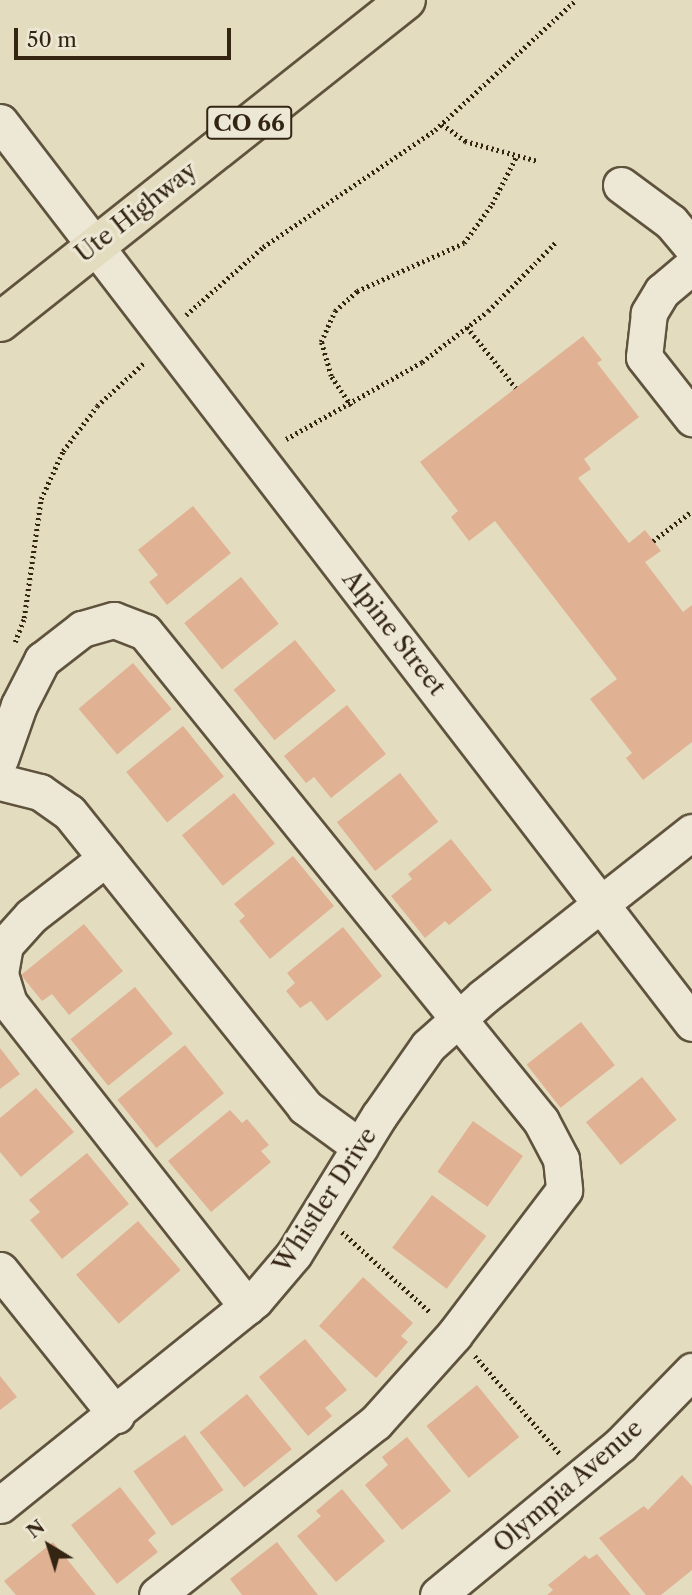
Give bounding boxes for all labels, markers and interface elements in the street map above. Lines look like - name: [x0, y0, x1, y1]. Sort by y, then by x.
- scale bar: [18, 14, 234, 58]
- text: 50 m: [27, 27, 77, 52]
- road number: CO 66: [205, 104, 293, 142]
- street label: Ute Highway: [70, 156, 202, 268]
- street label: Alpine Street: [337, 565, 451, 701]
- street label: Whistler Drive: [267, 1122, 383, 1278]
- street label: Olympia Avenue: [487, 1413, 649, 1559]
- north arrow: [14, 1511, 84, 1581]
- text: N: [22, 1515, 49, 1543]

